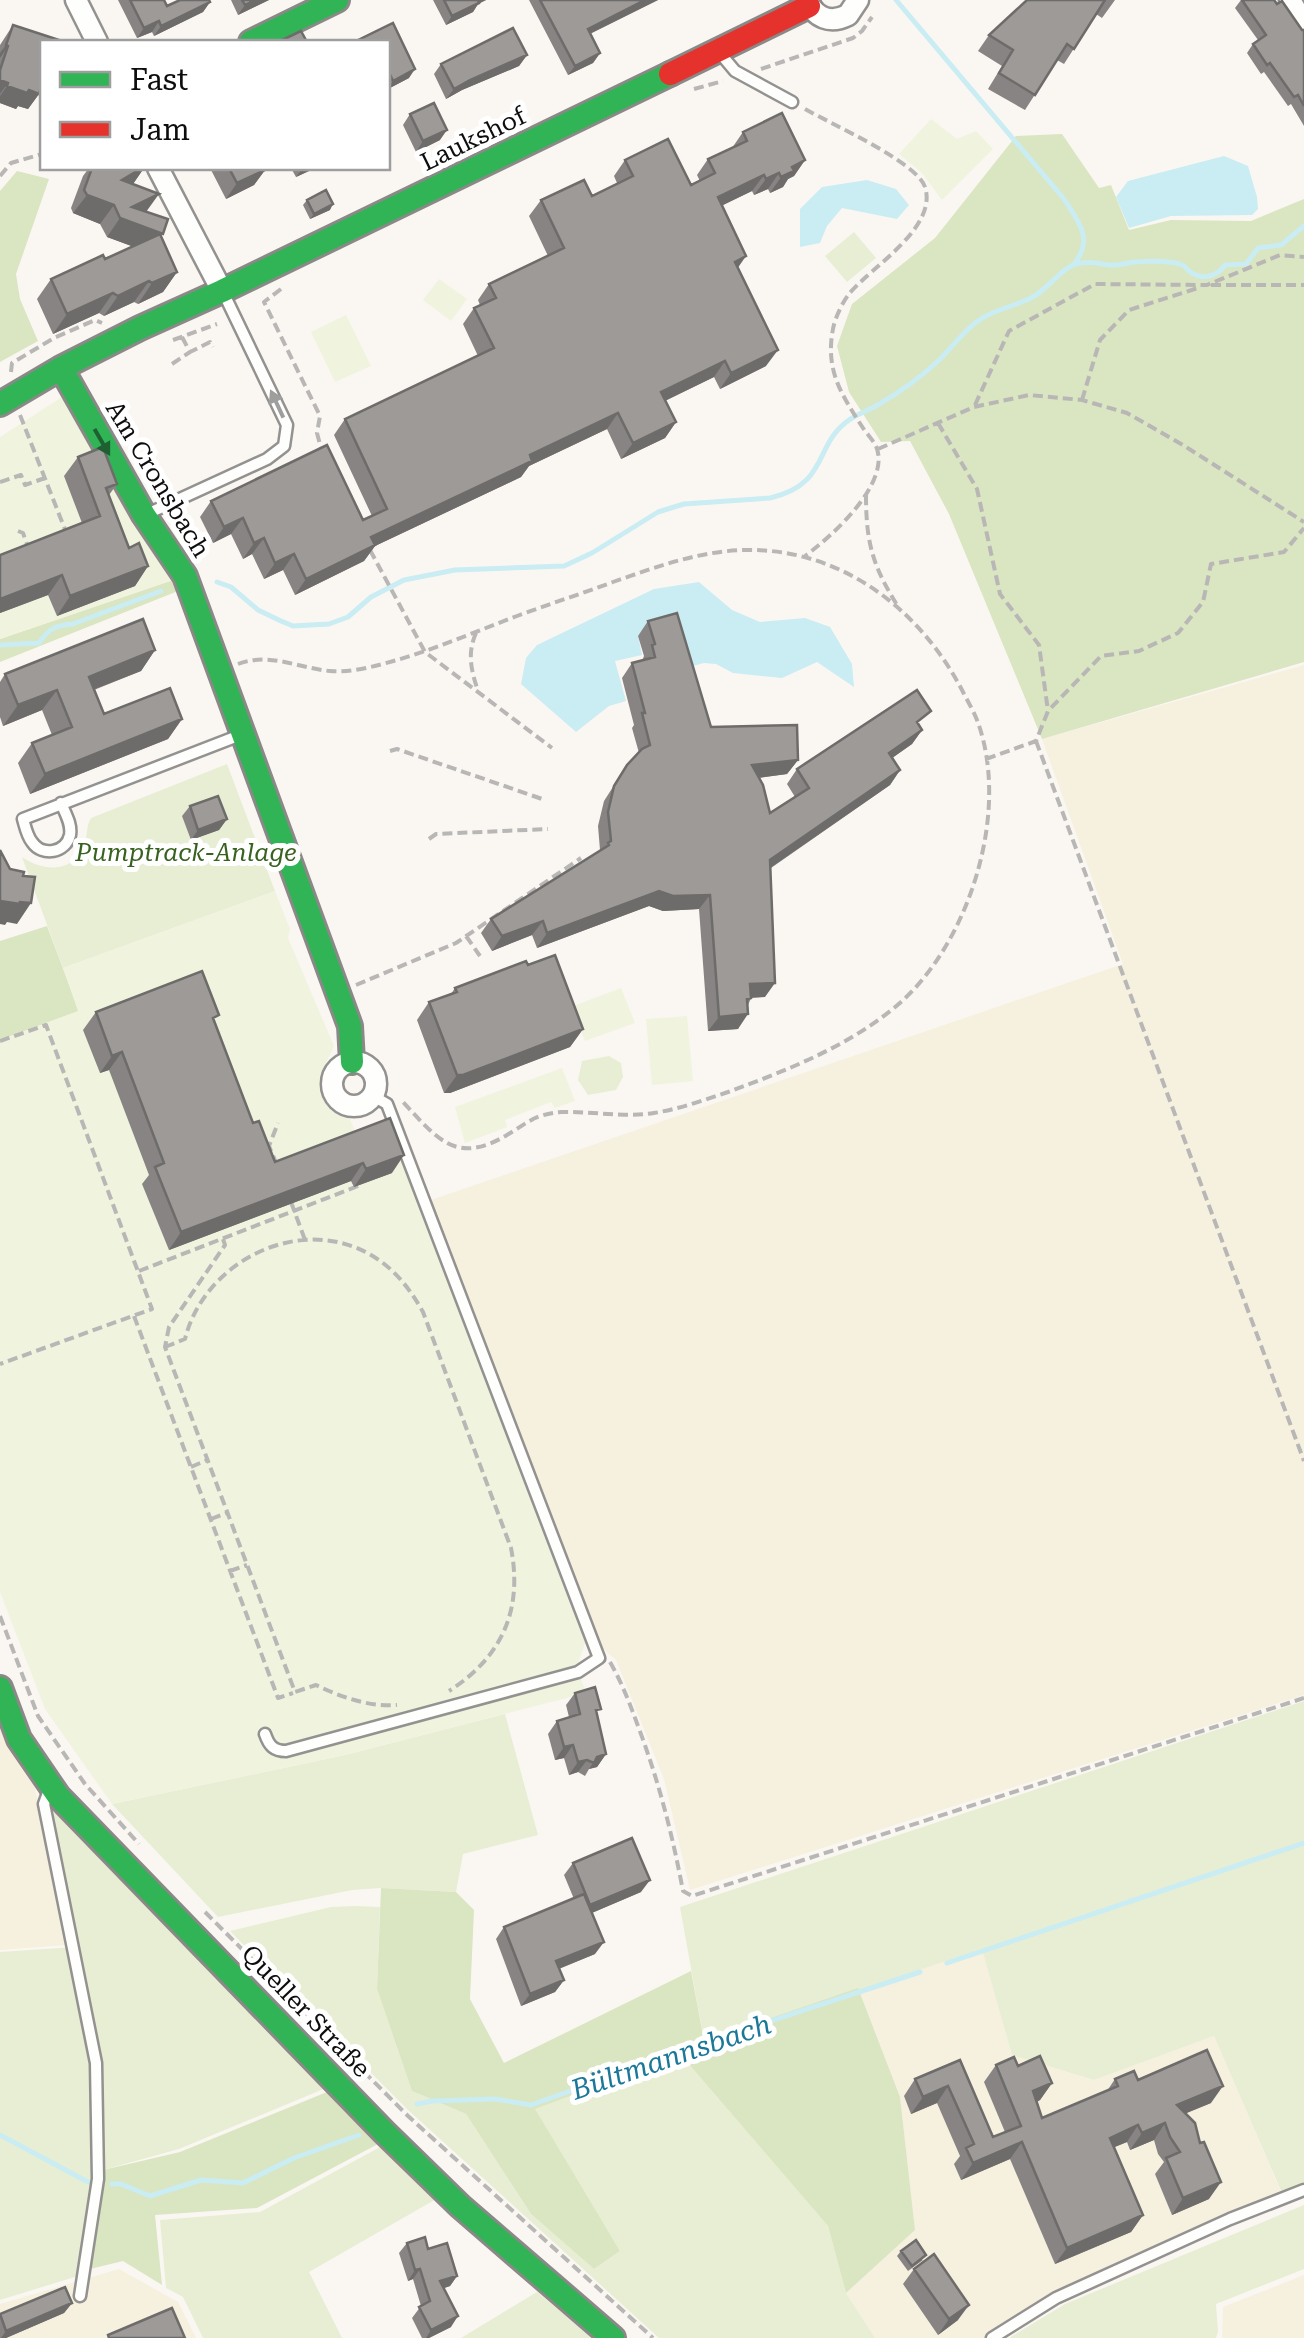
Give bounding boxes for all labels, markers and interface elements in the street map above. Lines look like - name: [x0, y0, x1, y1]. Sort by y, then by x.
- legend: [40, 40, 390, 170]
- text: Fast: [130, 62, 188, 97]
- street label: Laukshof: [416, 101, 531, 177]
- text: Jam: [130, 112, 190, 147]
- one-way arrow: [269, 389, 286, 418]
- street label: Am Cronsbach: [100, 396, 216, 562]
- one-way arrow: [93, 428, 110, 456]
- park label: Pumptrack-Anlage: [74, 838, 297, 867]
- street label: Queller Straße: [236, 1939, 376, 2083]
- water label: Bültmannsbach: [566, 2007, 775, 2107]

